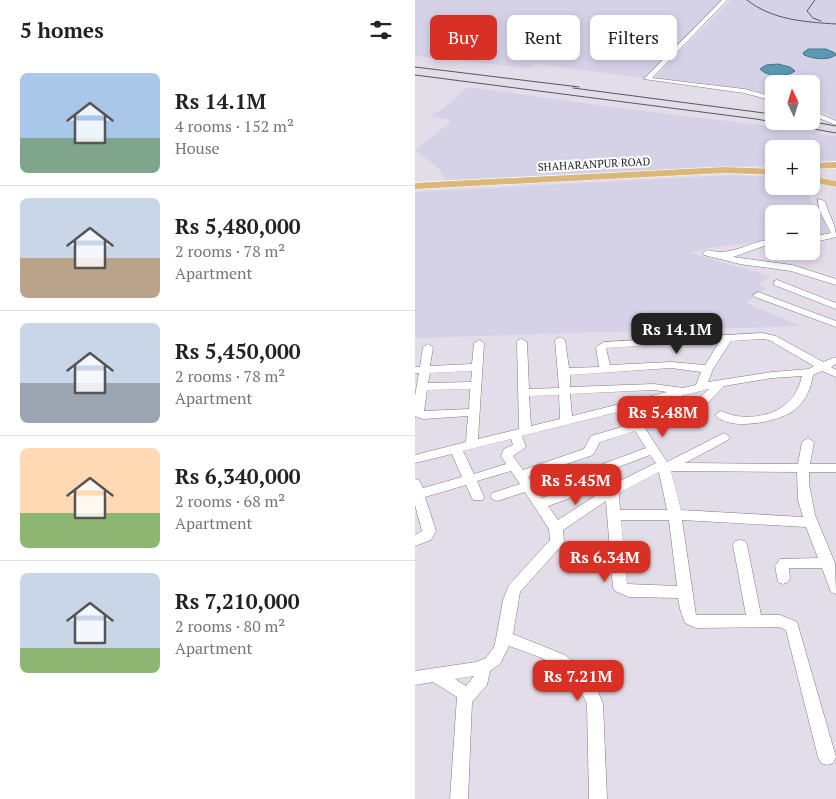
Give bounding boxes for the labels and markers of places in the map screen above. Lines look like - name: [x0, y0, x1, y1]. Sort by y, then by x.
- pin: Rs 14.1M: [625, 312, 729, 355]
- pin: Rs 5.48M: [611, 396, 715, 438]
- pin: Rs 5.45M: [524, 464, 628, 506]
- pin: Rs 6.34M: [553, 540, 657, 583]
- pin: Rs 7.21M: [526, 660, 630, 702]

